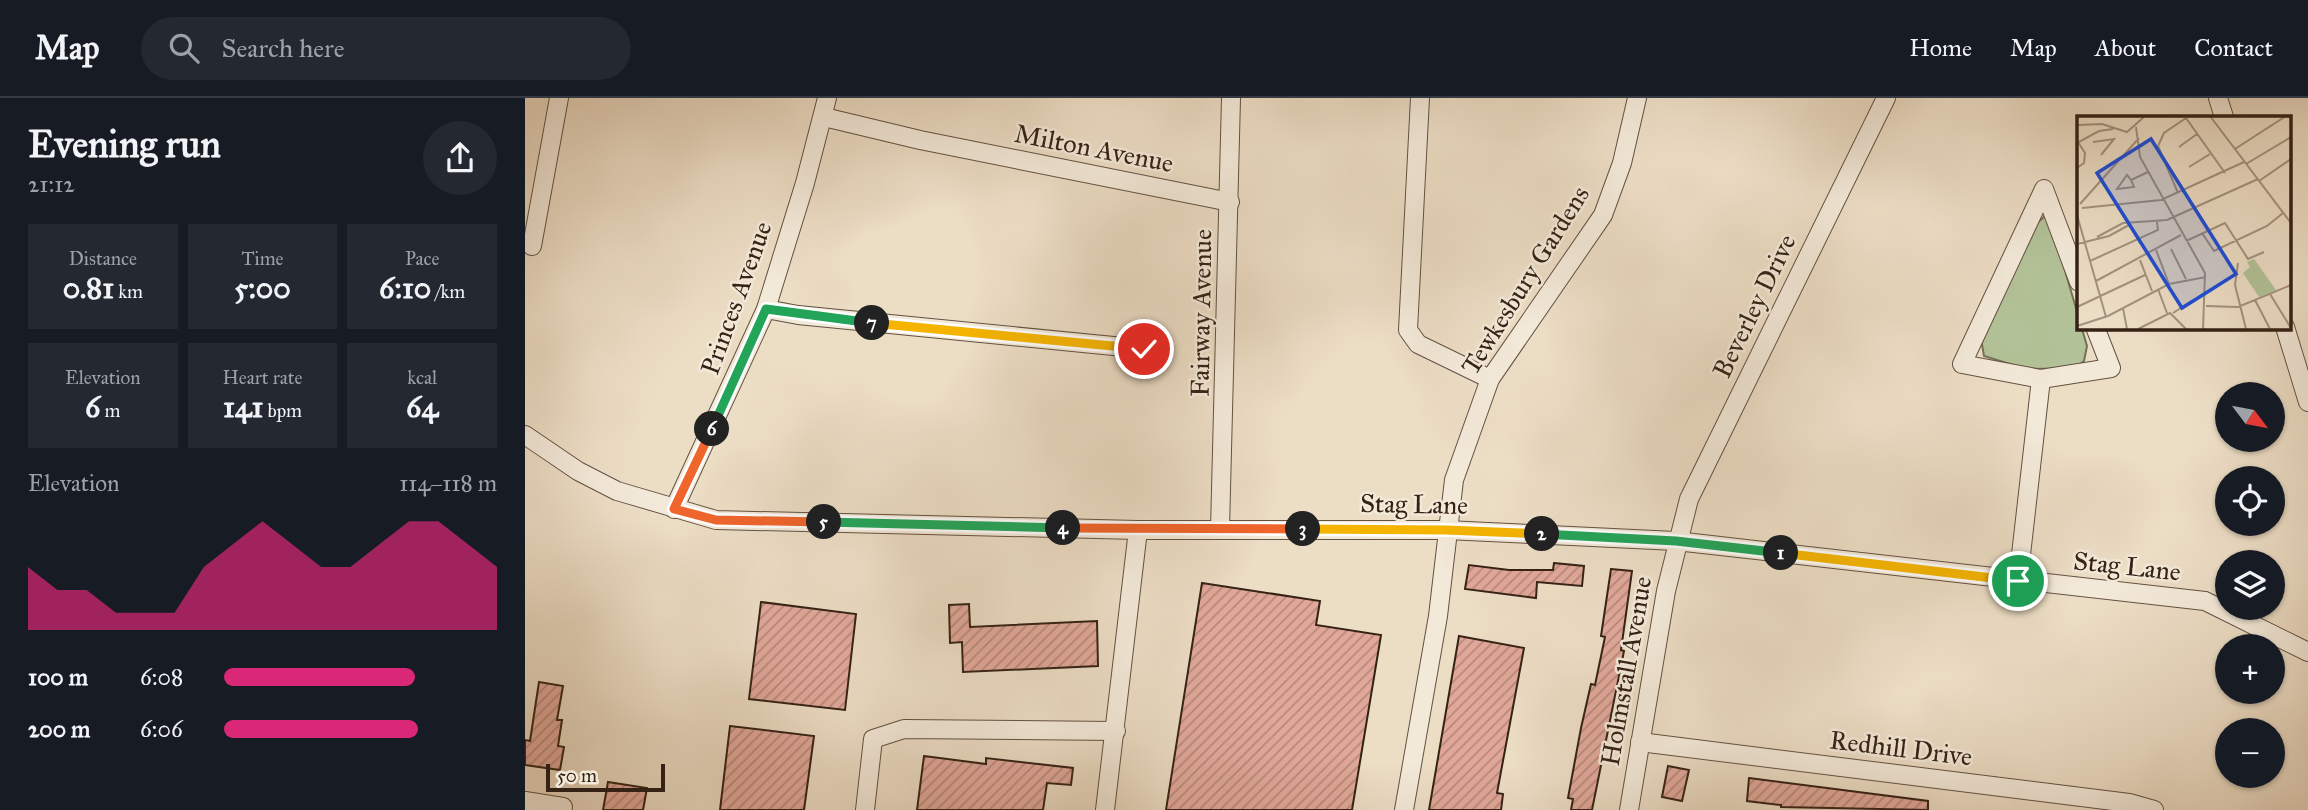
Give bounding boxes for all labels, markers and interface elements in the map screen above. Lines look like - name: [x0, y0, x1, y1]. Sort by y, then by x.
- search box: [141, 17, 631, 80]
- text: Map: [35, 28, 99, 68]
- icon: search: [165, 29, 203, 67]
- text: Search here: [221, 32, 345, 64]
- text: Home: [1909, 33, 1972, 63]
- text: Map: [2010, 33, 2057, 63]
- text: About: [2095, 33, 2156, 63]
- text: Contact: [2194, 33, 2273, 63]
- inset map: [2077, 116, 2291, 329]
- street label: Milton Avenue: [1012, 117, 1176, 179]
- text: Evening run: [28, 121, 221, 167]
- button: share: [423, 121, 497, 195]
- text: 21:12: [28, 170, 75, 198]
- street label: Tewkesbury Gardens: [1454, 180, 1596, 380]
- street label: Princes Avenue: [693, 217, 779, 379]
- street label: Fairway Avenue: [1184, 229, 1218, 397]
- street label: Beverley Drive: [1705, 229, 1803, 383]
- text: Distance: [69, 247, 137, 270]
- text: Time: [241, 247, 284, 270]
- text: Pace: [405, 247, 439, 270]
- text: 0.81: [63, 270, 114, 306]
- text: 5:00: [234, 270, 291, 306]
- text: 6:10: [379, 270, 431, 306]
- text: km: [114, 280, 143, 303]
- text: /km: [431, 280, 465, 303]
- pin: 7: [855, 306, 889, 341]
- text: 7: [866, 311, 877, 334]
- pin: [1114, 319, 1174, 379]
- icon: check: [1125, 330, 1163, 368]
- text: Elevation: [65, 366, 141, 389]
- text: Heart rate: [223, 366, 302, 389]
- text: kcal: [407, 366, 437, 389]
- north arrow: [2215, 382, 2285, 452]
- map controls: [2215, 382, 2285, 788]
- text: 6: [85, 389, 100, 425]
- text: 141: [223, 389, 263, 425]
- text: 64: [406, 389, 438, 425]
- text: m: [100, 399, 121, 422]
- text: bpm: [263, 399, 302, 422]
- pin: 6: [695, 412, 729, 446]
- text: 6: [707, 417, 716, 440]
- button: locate: [2215, 466, 2285, 536]
- text: Elevation: [28, 469, 119, 497]
- text: 114–118 m: [399, 469, 497, 497]
- street label: Stag Lane: [1360, 487, 1468, 521]
- pin: 5: [807, 504, 841, 540]
- text: 5: [819, 510, 828, 533]
- pin: 4: [1045, 510, 1081, 546]
- pin: 3: [1285, 512, 1321, 546]
- text: 4: [1057, 516, 1068, 539]
- pin: 2: [1525, 516, 1559, 551]
- text: 3: [1299, 517, 1306, 540]
- text: 2: [1537, 522, 1546, 545]
- pin: 1: [1763, 536, 1799, 570]
- text: 1: [1777, 541, 1784, 564]
- street label: Stag Lane: [2072, 544, 2183, 588]
- button: layers: [2215, 550, 2285, 620]
- pin: [1988, 551, 2048, 611]
- icon: arrive: [1999, 562, 2037, 600]
- street label: Holmstall Avenue: [1594, 574, 1658, 768]
- button: +: [2215, 634, 2285, 704]
- text: 100 m: [28, 663, 88, 691]
- text: 6:08: [140, 663, 183, 691]
- text: 200 m: [28, 715, 90, 743]
- text: 6:06: [140, 715, 183, 743]
- button: −: [2215, 718, 2285, 788]
- street label: Redhill Drive: [1828, 723, 1974, 773]
- scale bar: [546, 761, 665, 793]
- text: 50 m: [557, 764, 597, 787]

